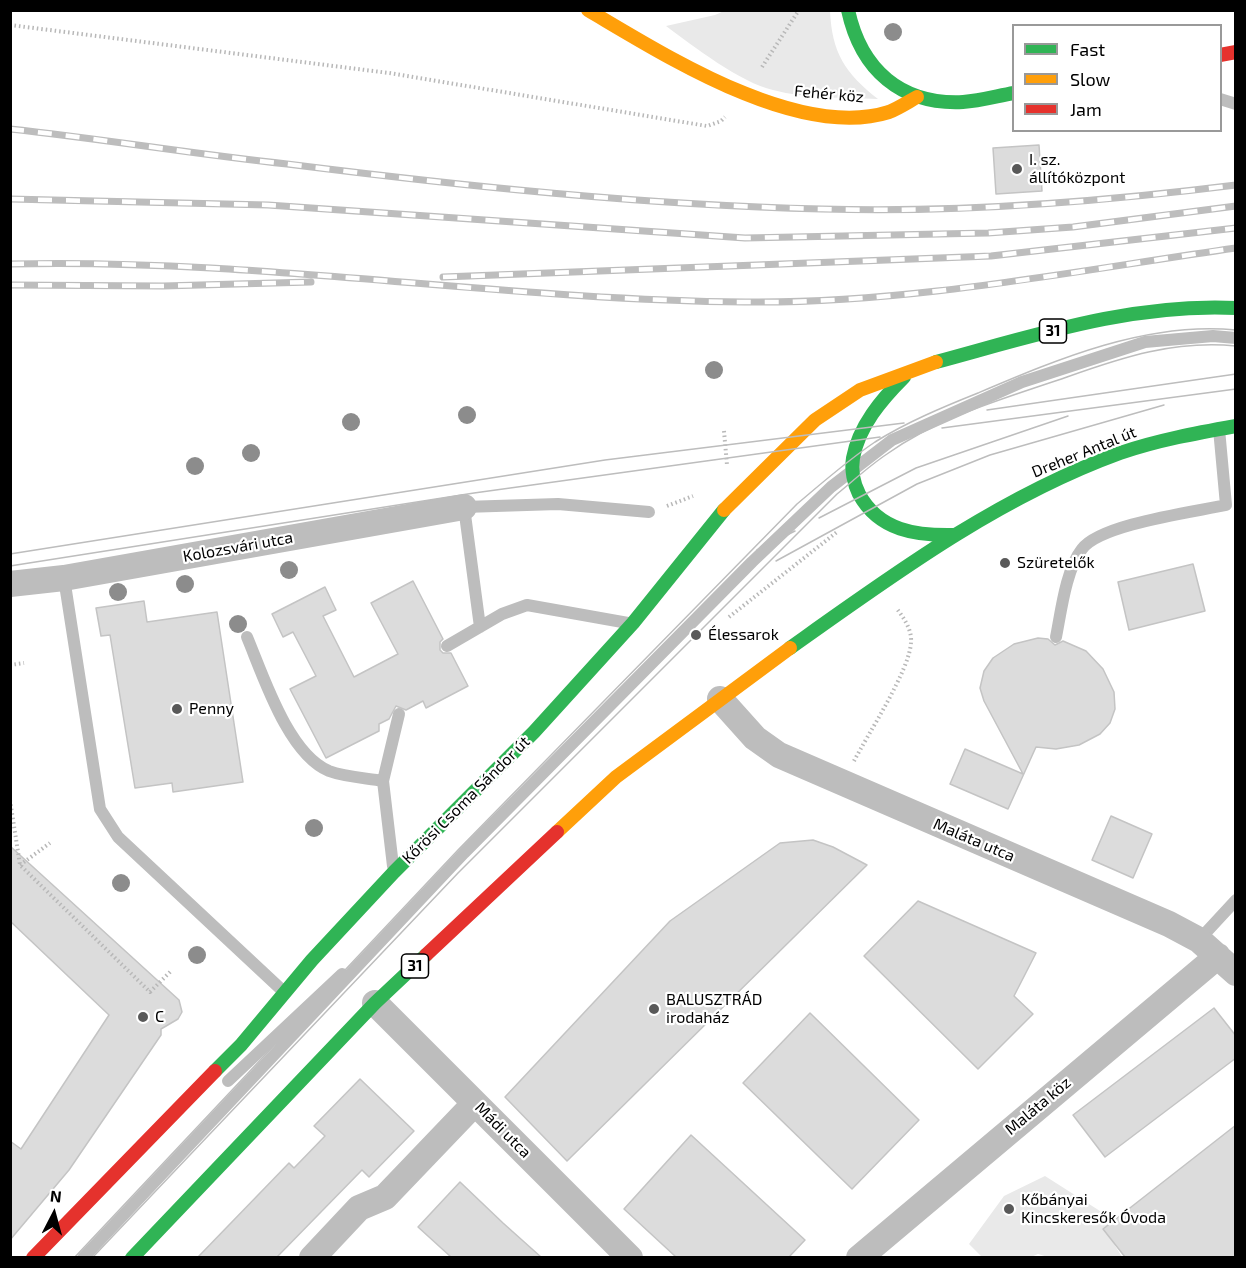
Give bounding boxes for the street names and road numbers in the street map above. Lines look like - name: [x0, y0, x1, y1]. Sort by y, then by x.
- street label: Fehér köz: [793, 81, 865, 107]
- road number: 31: [1040, 319, 1066, 343]
- street label: Dreher Antal út: [1029, 422, 1139, 482]
- street label: Kolozsvári utca: [181, 528, 295, 566]
- street label: Kőrösi Csoma Sándor út: [398, 732, 534, 868]
- street label: Maláta utca: [930, 814, 1018, 866]
- road number: 31: [402, 954, 428, 978]
- street label: Maláta köz: [1001, 1073, 1075, 1139]
- street label: Mádi utca: [471, 1098, 535, 1162]

